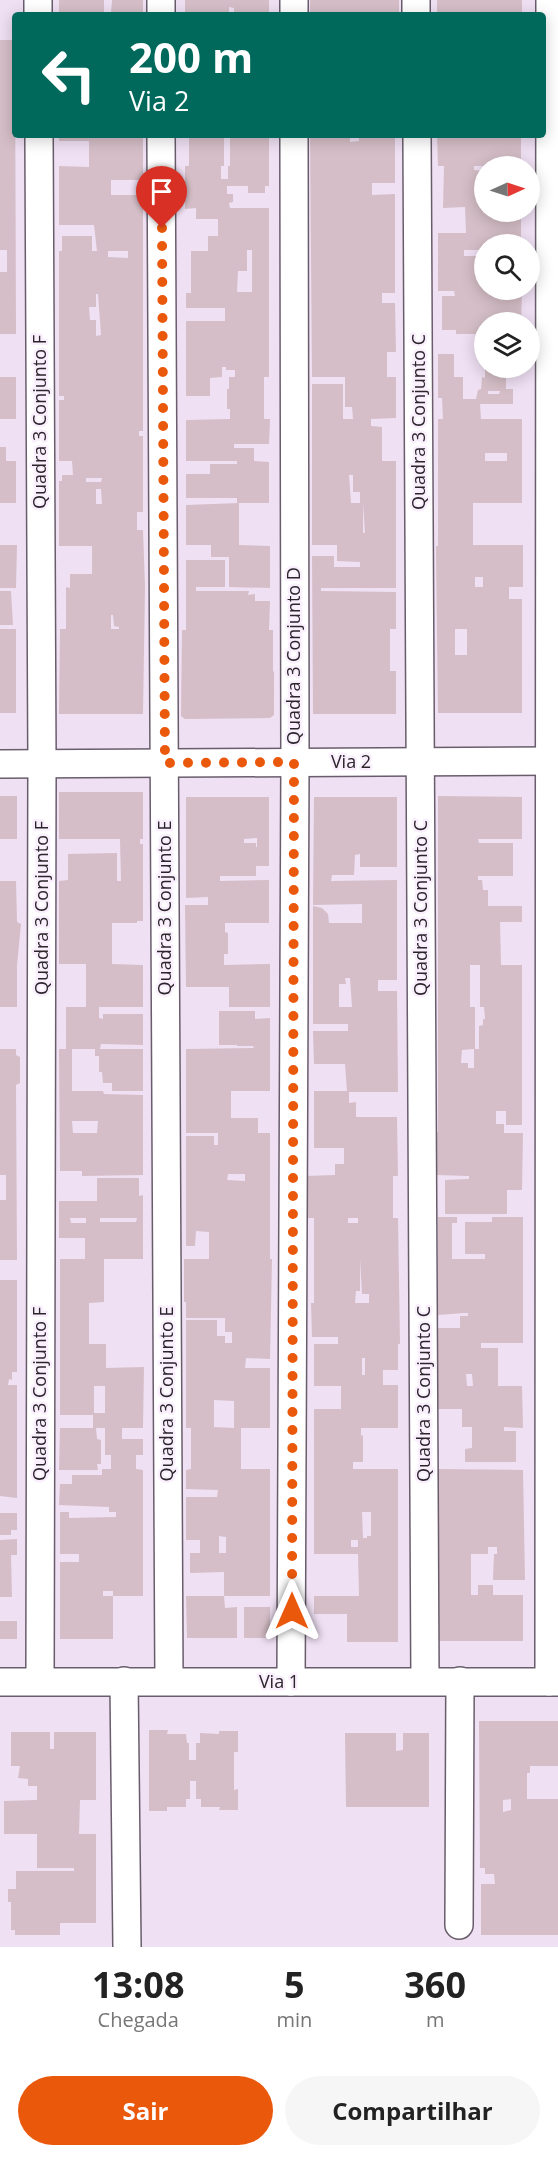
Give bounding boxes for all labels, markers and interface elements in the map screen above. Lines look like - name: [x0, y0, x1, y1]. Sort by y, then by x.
- text: 200 m: [129, 28, 253, 85]
- icon: left: [30, 36, 108, 114]
- text: Via 2: [129, 82, 189, 119]
- north arrow: [474, 156, 540, 222]
- map controls: [474, 156, 540, 378]
- pin: [136, 166, 187, 228]
- icon: arrive: [145, 175, 178, 208]
- button: search: [474, 234, 540, 300]
- button: layers: [474, 312, 540, 378]
- street label: Quadra 3 Conjunto C: [406, 334, 430, 510]
- street label: Quadra 3 Conjunto F: [27, 335, 51, 509]
- street label: Quadra 3 Conjunto D: [281, 567, 305, 745]
- street label: Via 2: [331, 749, 371, 773]
- street label: Quadra 3 Conjunto C: [408, 820, 432, 996]
- street label: Quadra 3 Conjunto F: [29, 821, 53, 995]
- street label: Quadra 3 Conjunto E: [152, 821, 176, 995]
- street label: Quadra 3 Conjunto C: [411, 1306, 435, 1482]
- street label: Quadra 3 Conjunto F: [27, 1307, 51, 1481]
- street label: Quadra 3 Conjunto E: [154, 1307, 178, 1481]
- position arrow: [260, 1579, 324, 1643]
- street label: Via 1: [259, 1669, 299, 1693]
- text: 13:08: [92, 1960, 185, 2009]
- text: 5: [284, 1960, 305, 2009]
- text: 360: [404, 1960, 466, 2009]
- text: Chegada: [98, 2006, 179, 2033]
- text: min: [276, 2006, 312, 2033]
- text: m: [426, 2006, 444, 2033]
- button: Sair: [18, 2076, 273, 2145]
- button: Compartilhar: [285, 2076, 540, 2145]

